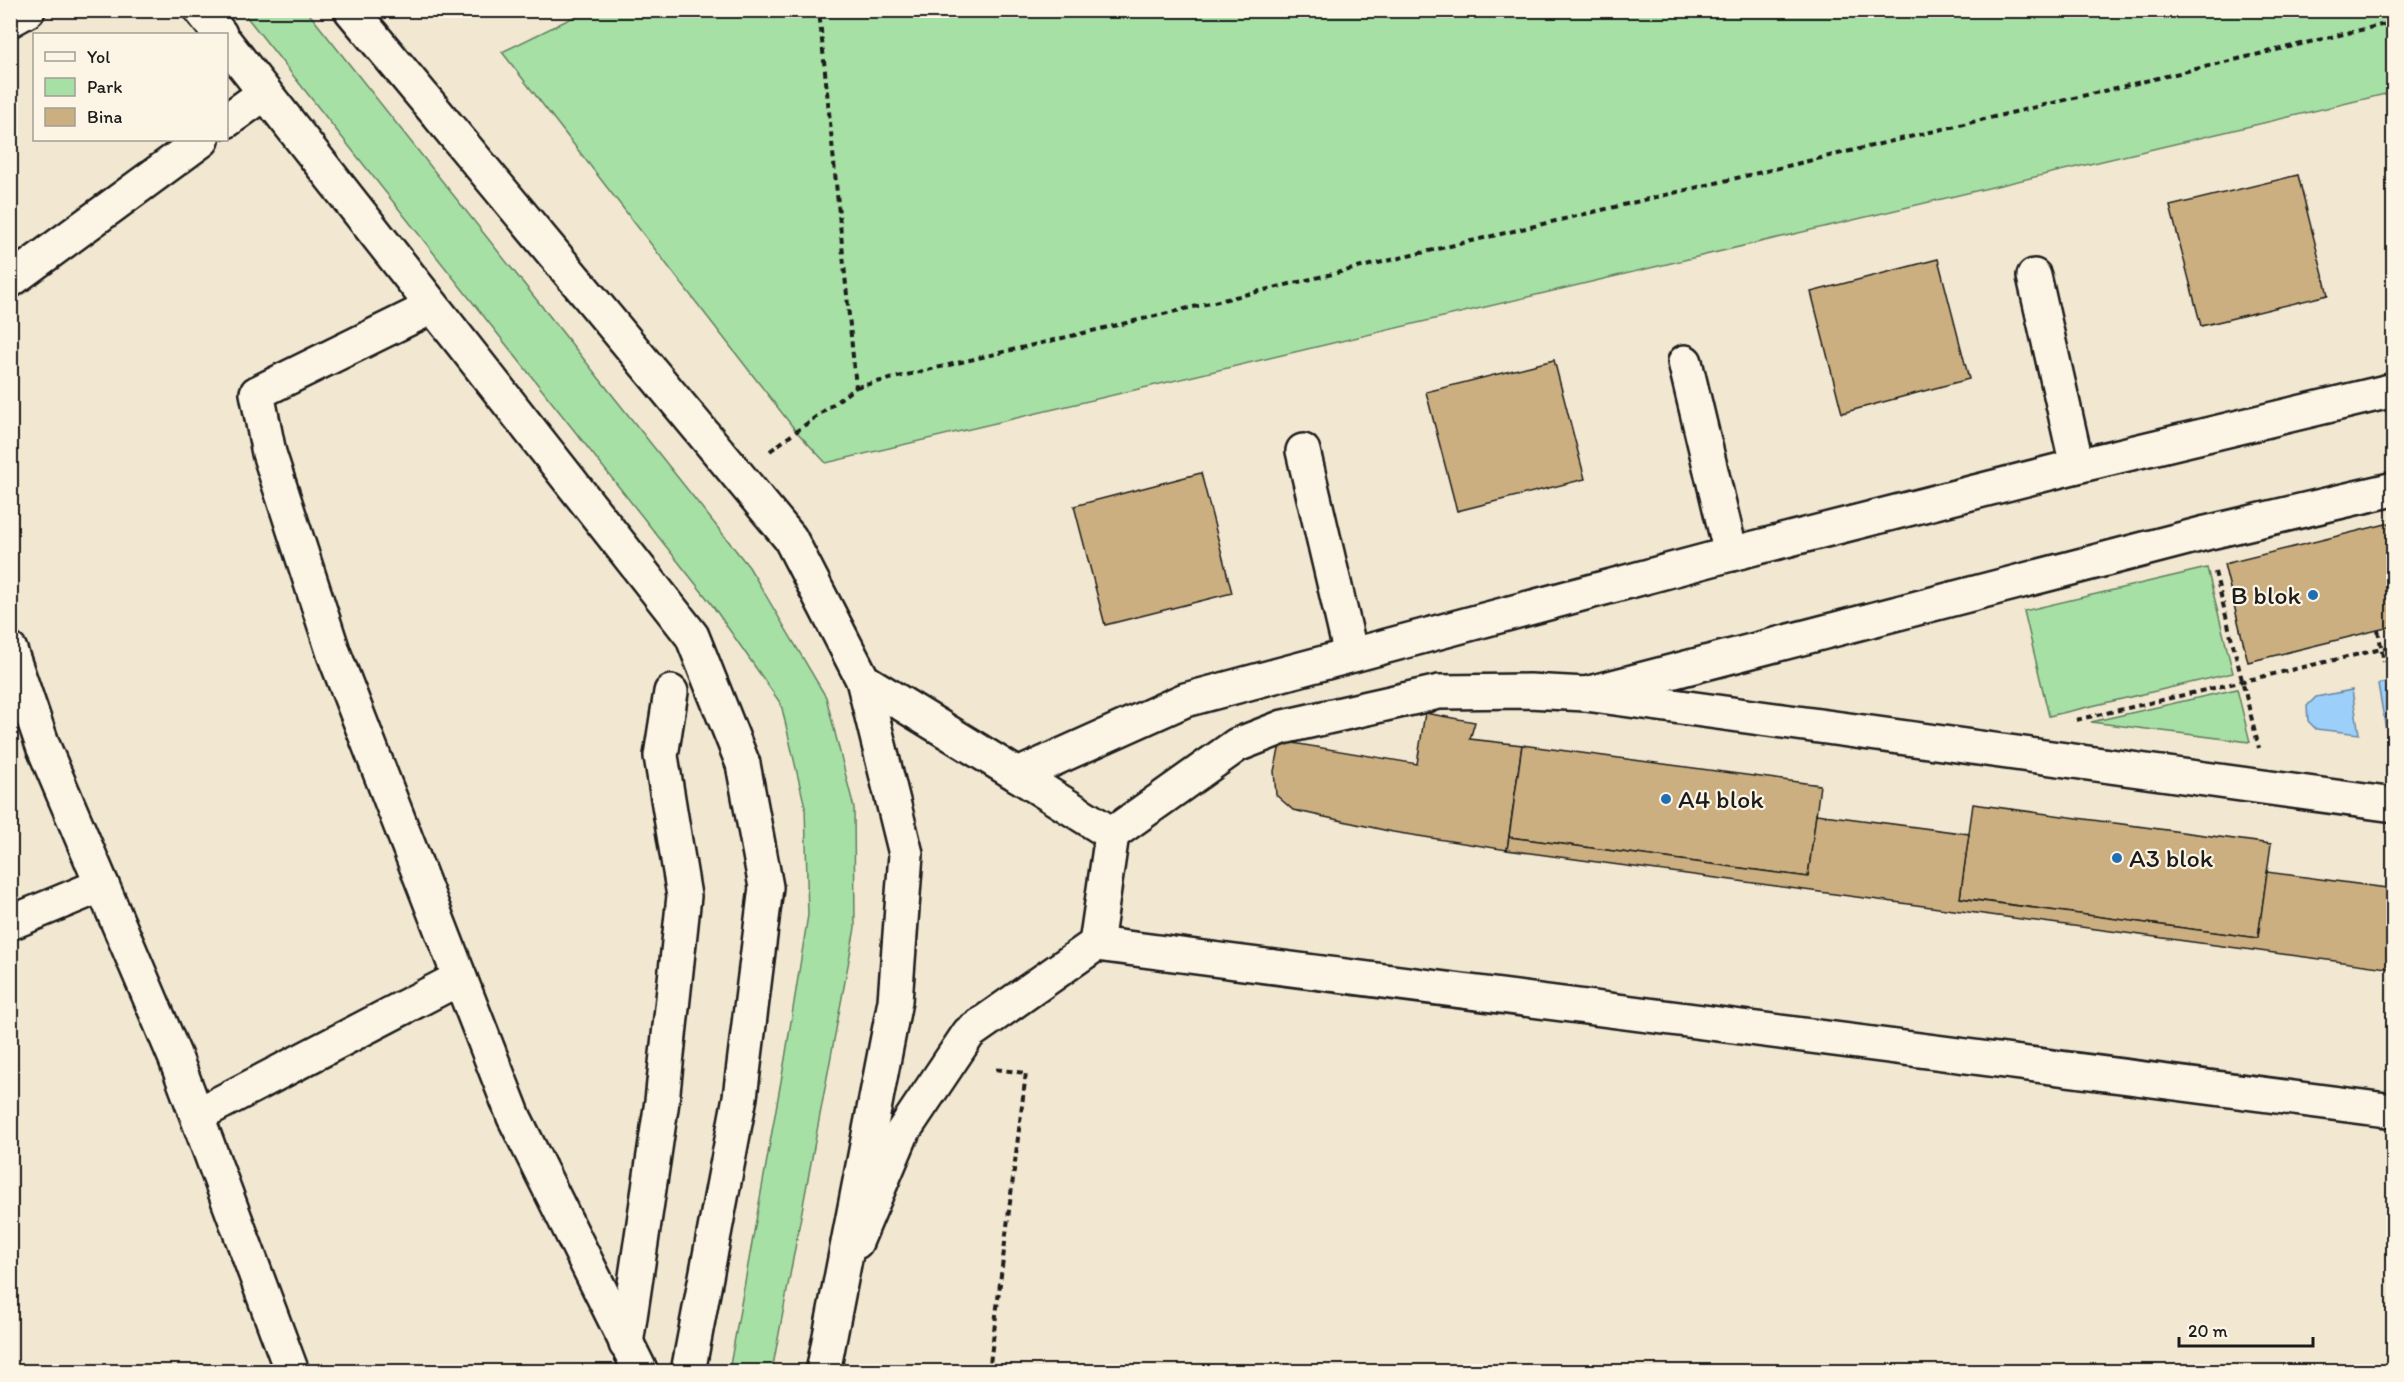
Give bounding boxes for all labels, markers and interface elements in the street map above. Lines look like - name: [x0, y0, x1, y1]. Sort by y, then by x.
- legend: [33, 33, 228, 141]
- text: Yol: [87, 46, 110, 68]
- text: Park: [87, 76, 122, 98]
- text: Bina: [87, 106, 122, 128]
- place label: B blok: [2231, 579, 2302, 611]
- marker: B blok: [2306, 588, 2320, 602]
- place label: A4 blok: [1678, 783, 1764, 815]
- marker: A4 blok: [1659, 792, 1673, 806]
- place label: A3 blok: [2129, 842, 2214, 874]
- marker: A3 blok: [2110, 851, 2124, 865]
- scale bar: [2179, 1310, 2312, 1348]
- text: 20 m: [2188, 1320, 2228, 1342]

